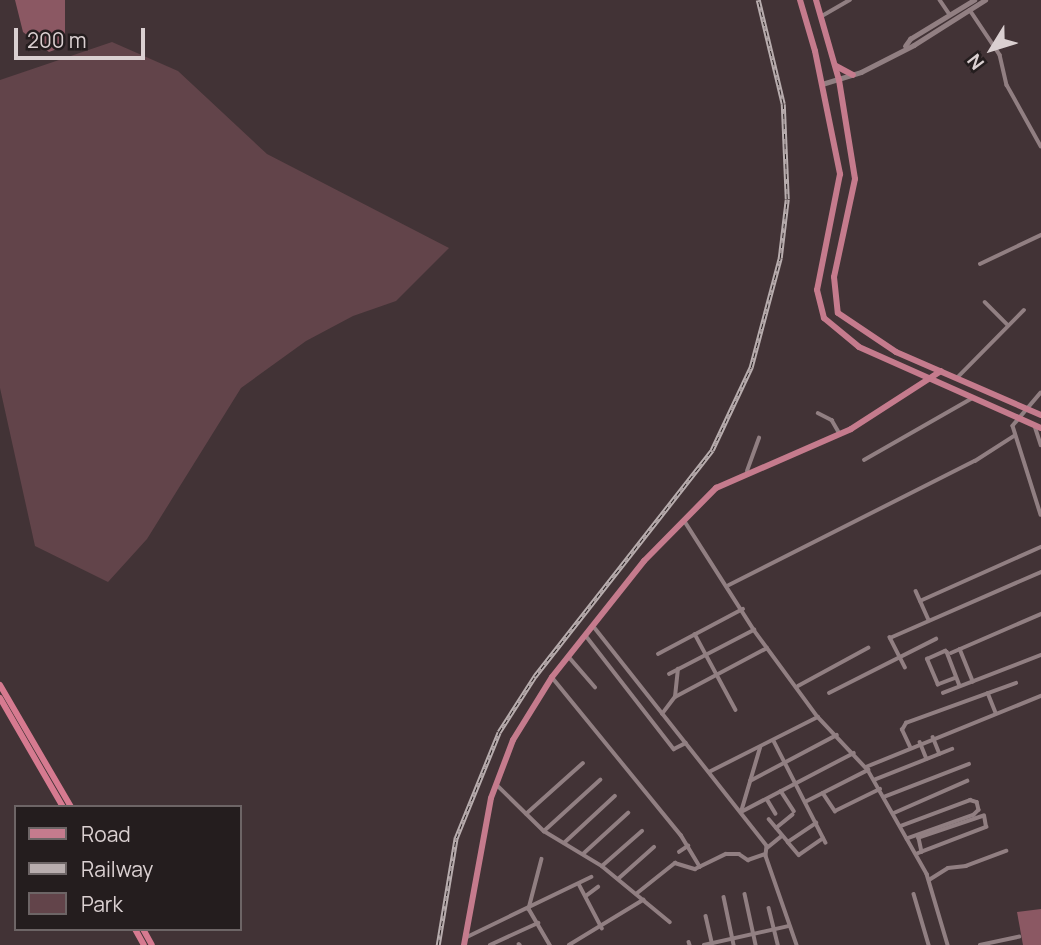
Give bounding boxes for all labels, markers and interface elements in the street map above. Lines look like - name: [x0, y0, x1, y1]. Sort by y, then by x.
- scale bar: [18, 14, 149, 58]
- north arrow: [957, 14, 1027, 84]
- text: 200 m: [27, 26, 87, 54]
- text: N: [961, 49, 990, 75]
- legend: [14, 805, 242, 931]
- text: Road: [81, 820, 131, 848]
- text: Railway: [81, 855, 153, 883]
- text: Park: [81, 890, 123, 918]

